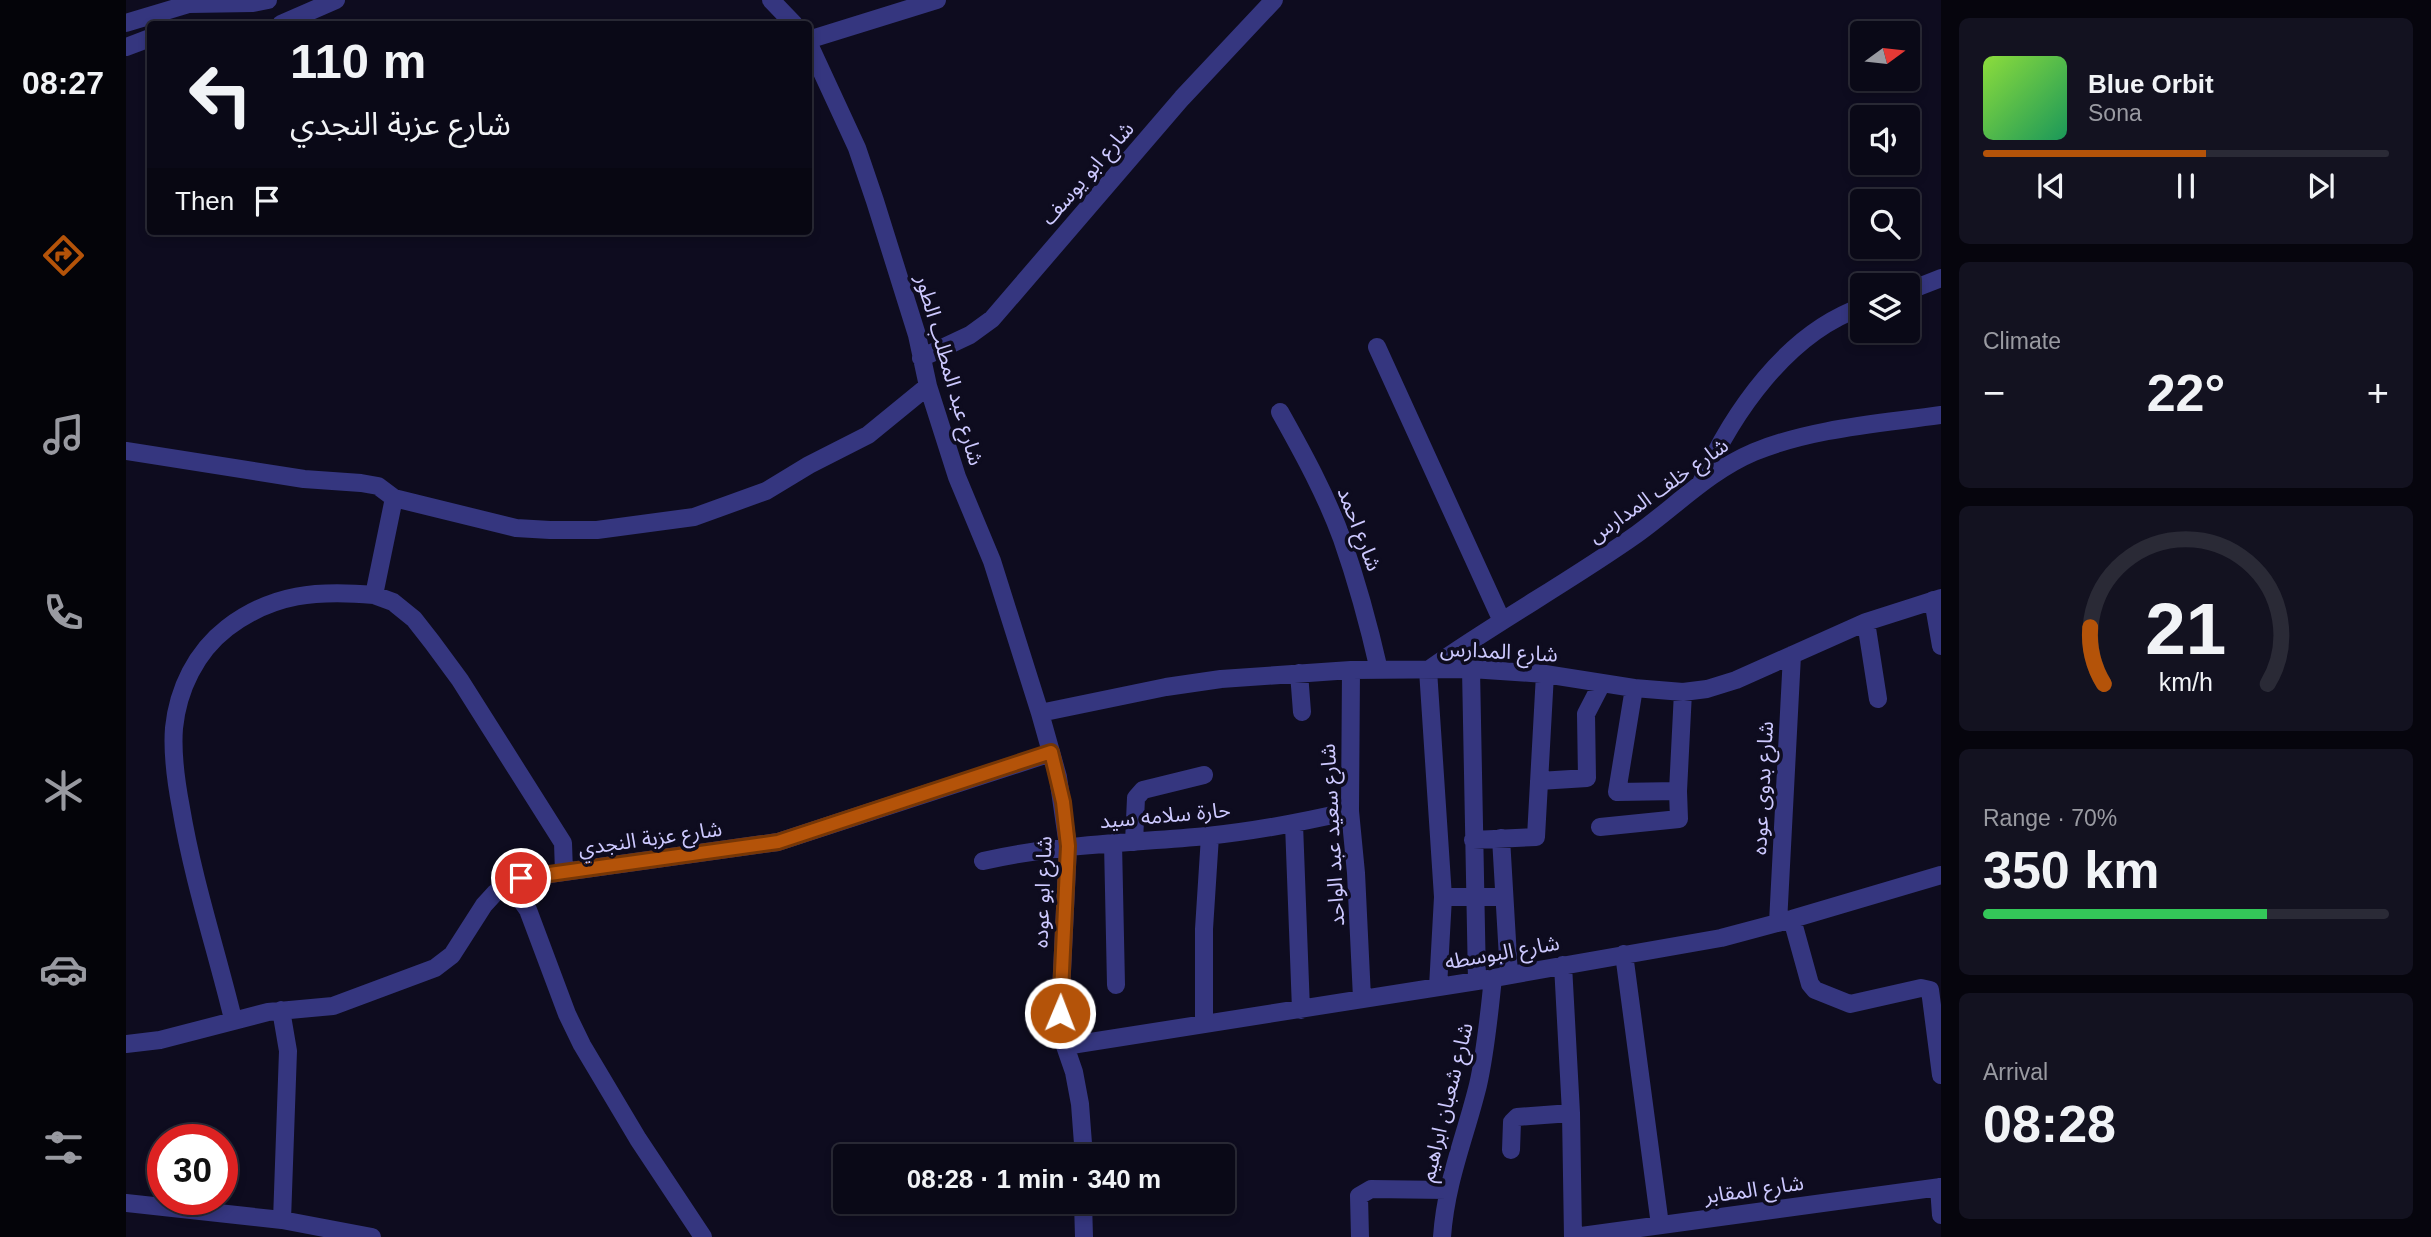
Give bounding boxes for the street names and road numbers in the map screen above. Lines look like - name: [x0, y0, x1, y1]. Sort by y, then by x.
- street label: شارع ابو يوسف: [1036, 117, 1141, 232]
- street label: شارع عبد المطلب الطور: [908, 271, 988, 469]
- street label: شارع خلف المدارس: [1584, 433, 1735, 550]
- street label: شارع احمد: [1330, 484, 1386, 575]
- street label: شارع المدارس: [1439, 636, 1559, 670]
- street label: شارع بدوى عوده: [1747, 721, 1781, 856]
- street label: شارع سعيد عبد الواحد: [1316, 743, 1352, 927]
- street label: حارة سلامه سيد: [1099, 798, 1231, 833]
- street label: شارع عزبة النجدي: [577, 817, 724, 864]
- street label: شارع ابو عوده: [1029, 836, 1059, 949]
- street label: شارع البوسطه: [1443, 931, 1562, 977]
- street label: شارع شعبان ابراهيم: [1415, 1020, 1481, 1185]
- street label: شارع المقابر: [1702, 1171, 1806, 1211]

